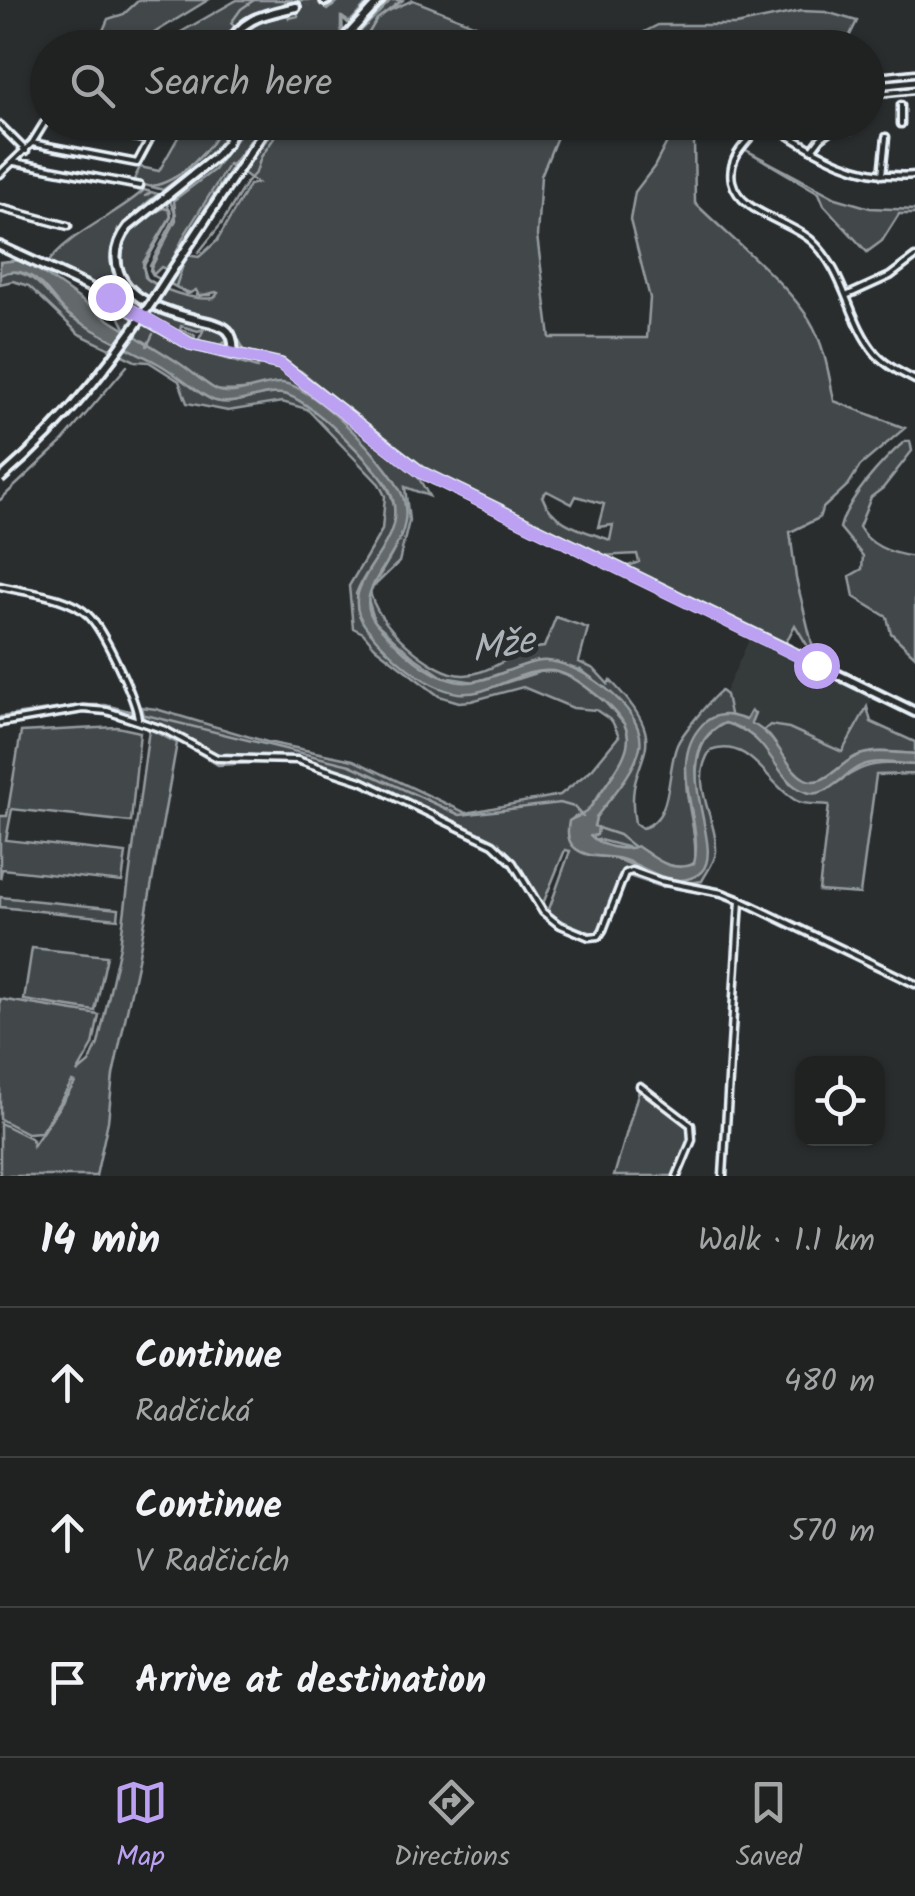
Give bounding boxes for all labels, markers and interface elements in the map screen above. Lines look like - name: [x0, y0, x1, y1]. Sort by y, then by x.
- search box: [30, 30, 885, 140]
- text: Search here: [145, 55, 332, 115]
- icon: search: [65, 58, 120, 113]
- route end: [88, 275, 134, 321]
- water label: Mže: [467, 611, 543, 682]
- route start: [794, 643, 840, 689]
- map controls: [795, 1056, 885, 1146]
- button: locate: [795, 1056, 885, 1146]
- text: 14 min: [40, 1208, 160, 1275]
- text: Walk · 1.1 km: [698, 1216, 875, 1267]
- text: Continue: [135, 1327, 282, 1387]
- icon: ahead: [40, 1355, 95, 1410]
- text: 480 m: [784, 1357, 875, 1408]
- text: Radčická: [135, 1387, 251, 1438]
- text: Continue: [135, 1477, 282, 1537]
- icon: ahead: [40, 1505, 95, 1560]
- text: 570 m: [789, 1507, 875, 1558]
- text: V Radčicích: [135, 1537, 290, 1588]
- text: Arrive at destination: [135, 1652, 486, 1712]
- icon: arrive: [40, 1655, 95, 1710]
- tab: Map: [113, 1775, 168, 1880]
- tab: Directions: [394, 1775, 510, 1880]
- tab: Saved: [736, 1775, 802, 1880]

